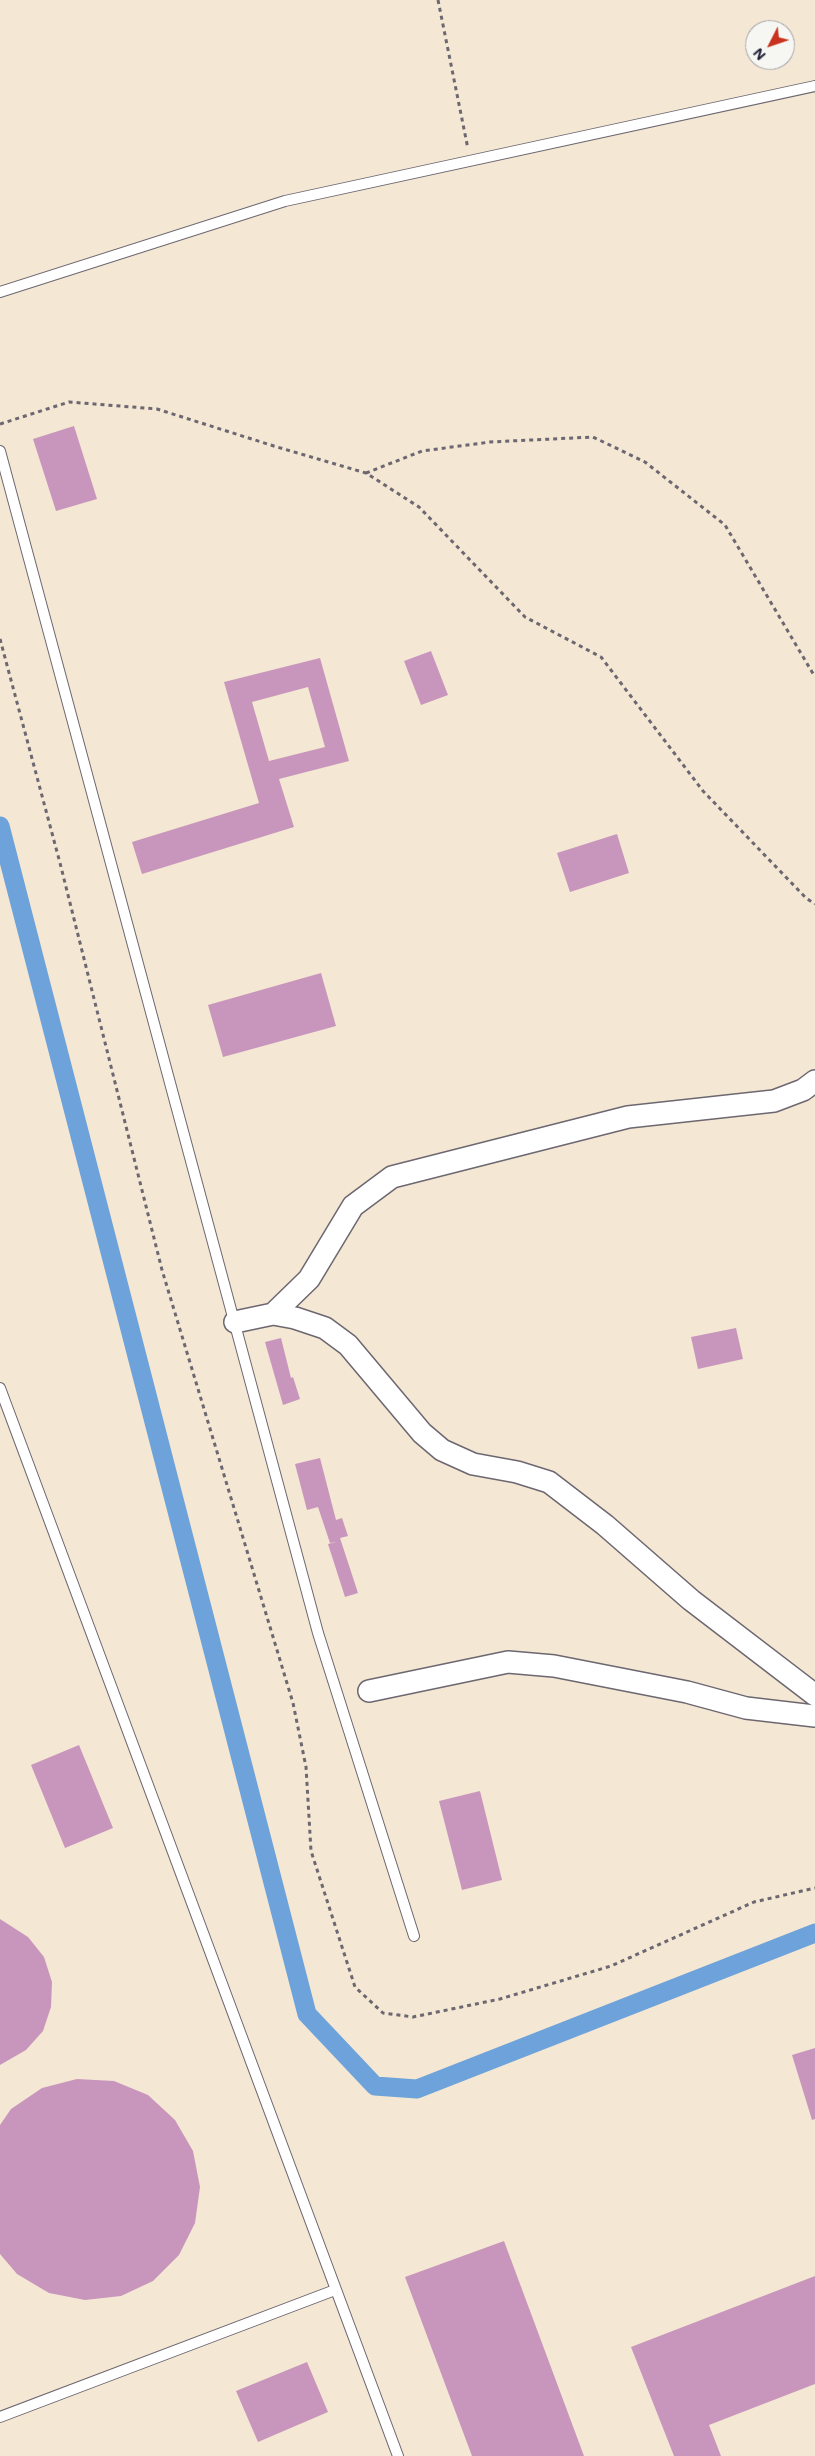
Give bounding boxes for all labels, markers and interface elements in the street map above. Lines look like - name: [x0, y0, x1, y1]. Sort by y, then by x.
- north arrow: [745, 20, 795, 70]
- text: N: [748, 44, 770, 65]

